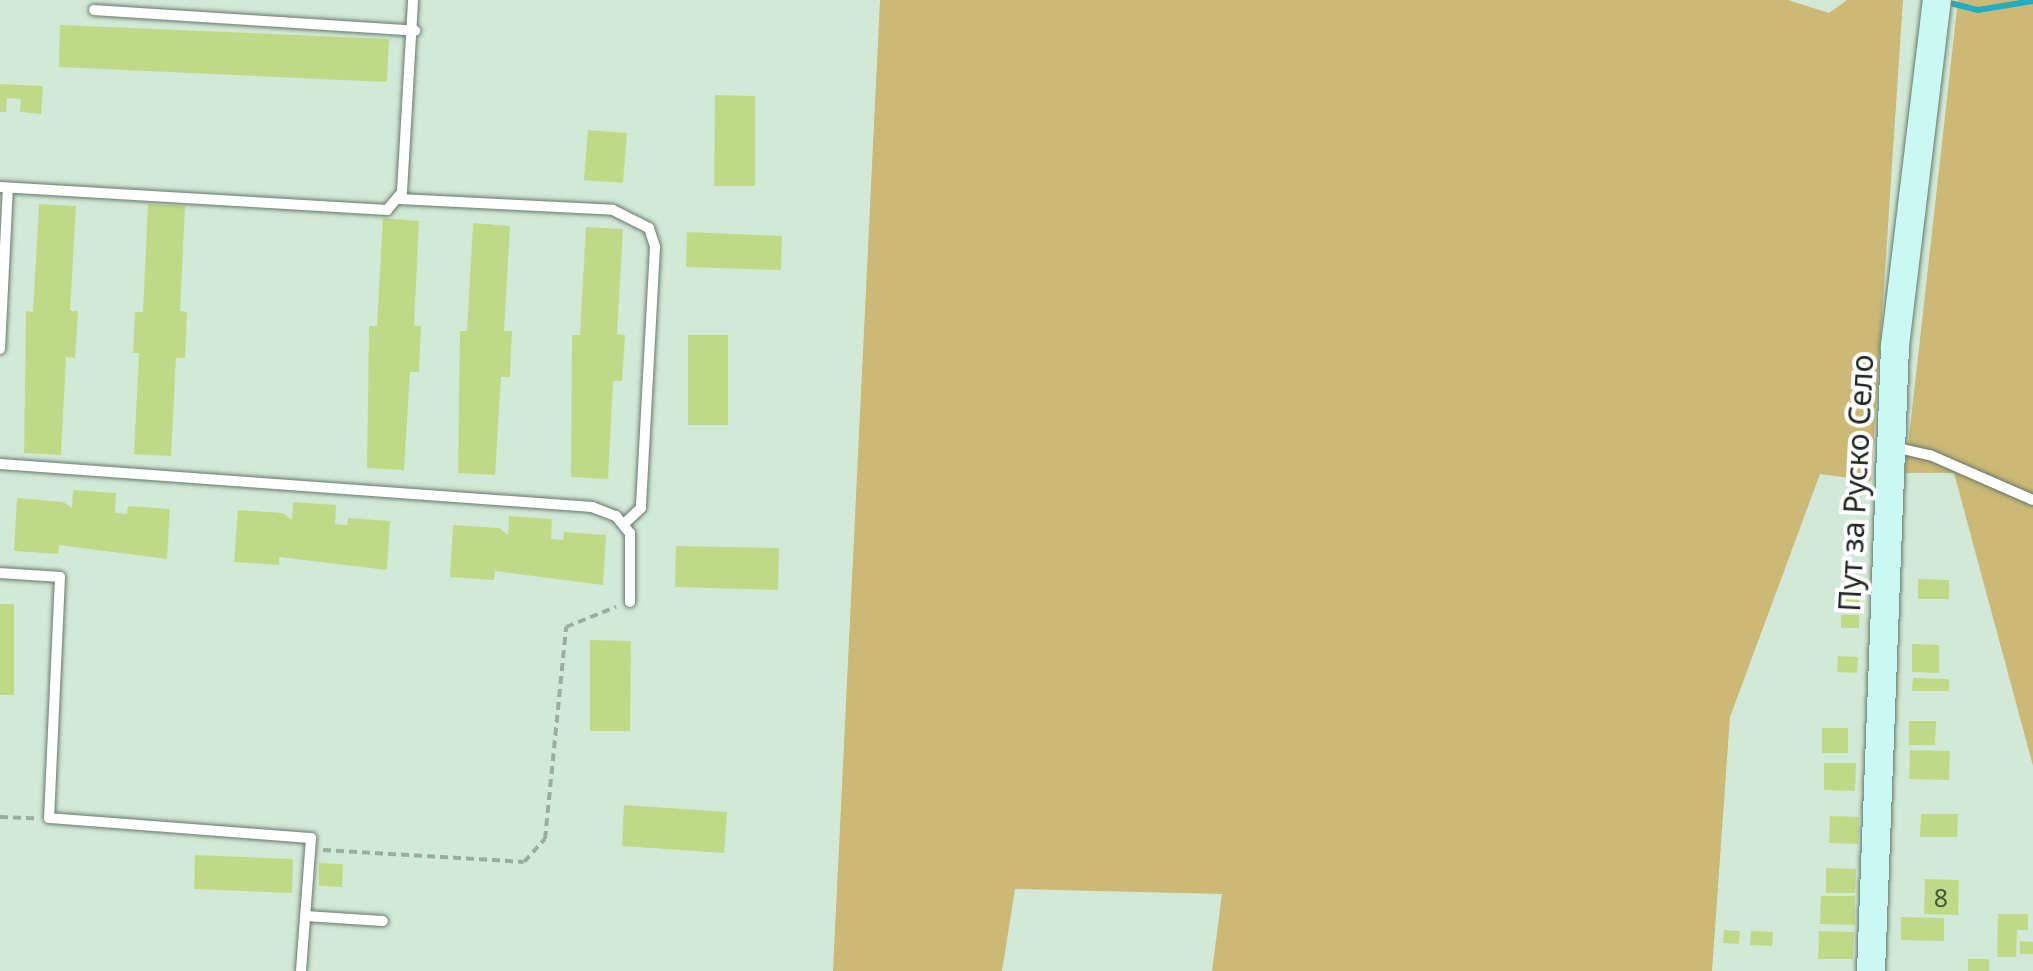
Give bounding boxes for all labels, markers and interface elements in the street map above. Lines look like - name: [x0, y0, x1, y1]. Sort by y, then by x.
- street label: Пут за Руско Село: [1831, 353, 1881, 613]
- house number: 8: [1934, 882, 1948, 912]

